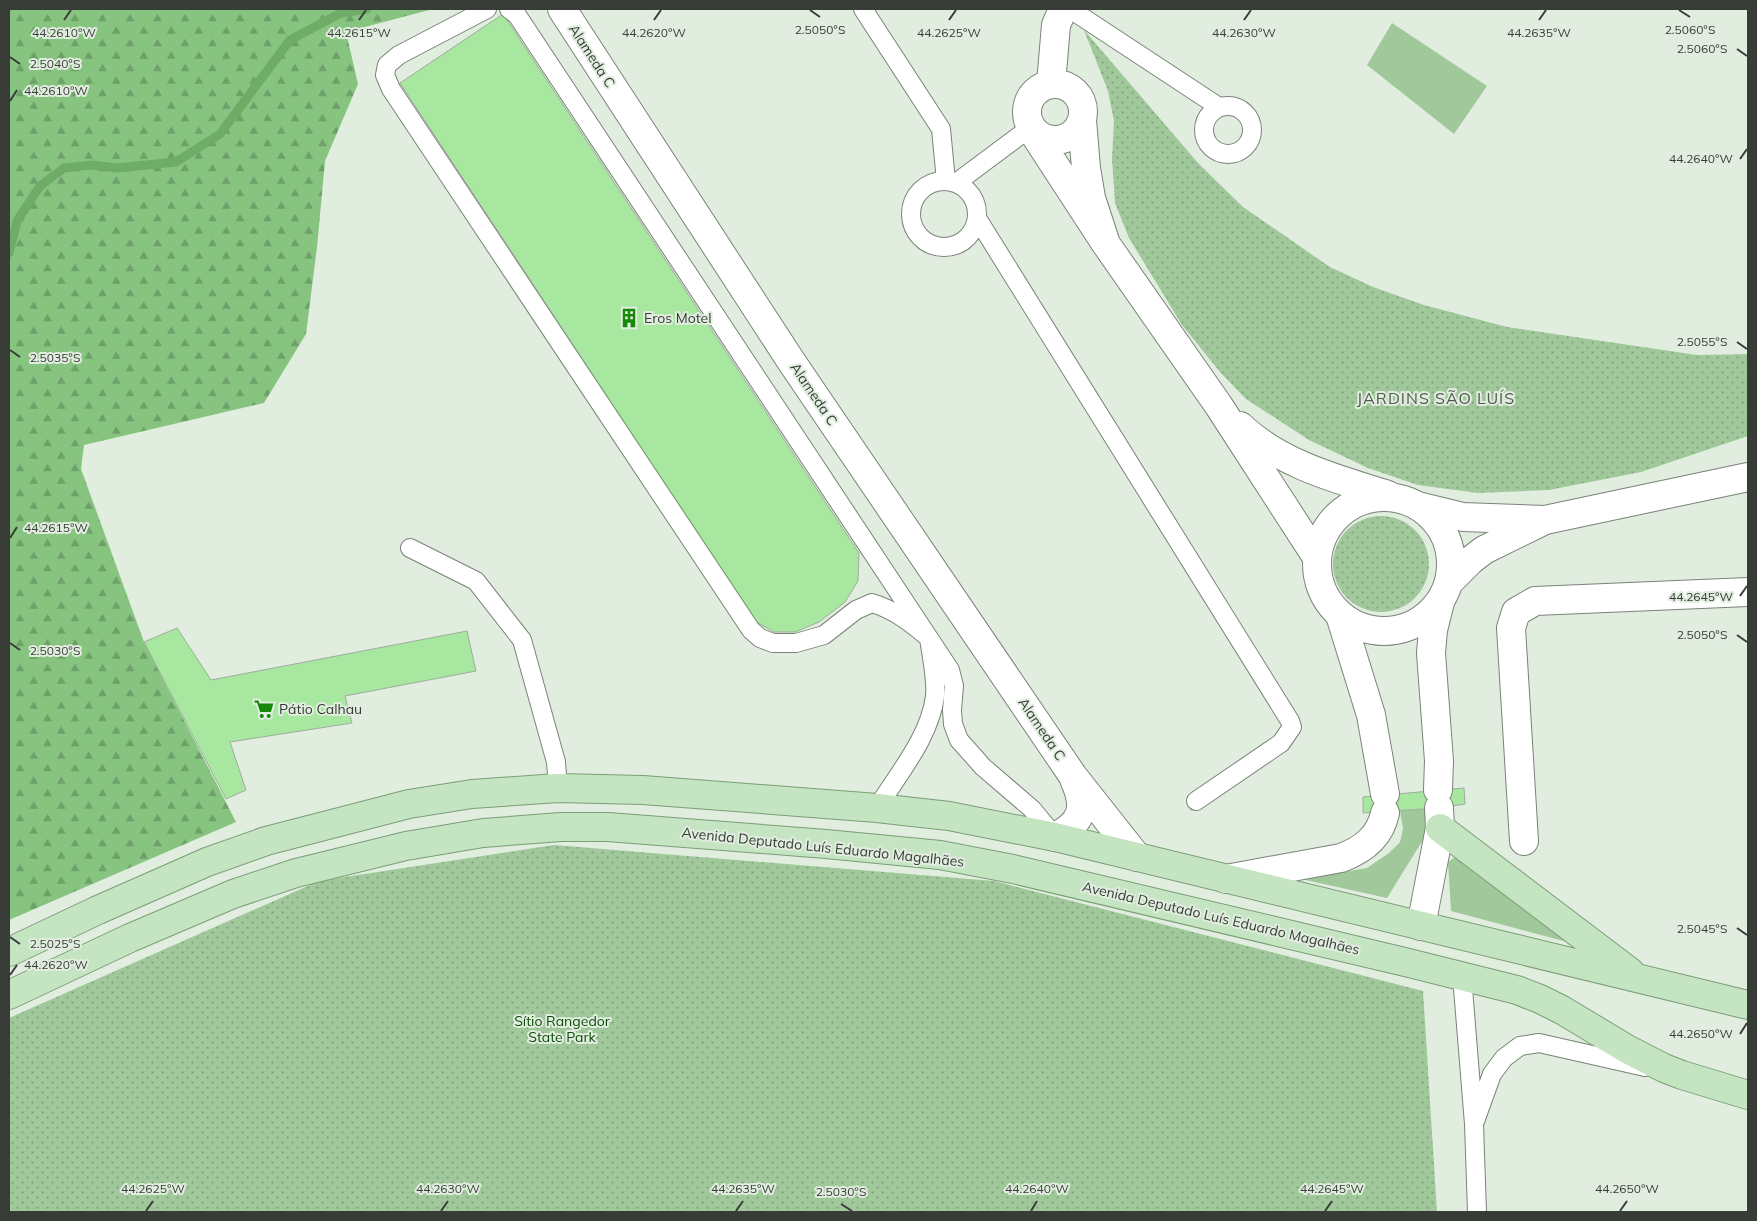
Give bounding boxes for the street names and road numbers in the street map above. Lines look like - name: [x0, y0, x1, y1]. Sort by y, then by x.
- street label: Alameda C: [565, 21, 619, 91]
- street label: Alameda C: [786, 359, 842, 429]
- street label: Alameda C: [1014, 694, 1070, 764]
- street label: Avenida Deputado Luís Eduardo Magalhães: [681, 823, 965, 871]
- street label: Avenida Deputado Luís Eduardo Magalhães: [1081, 877, 1361, 959]

